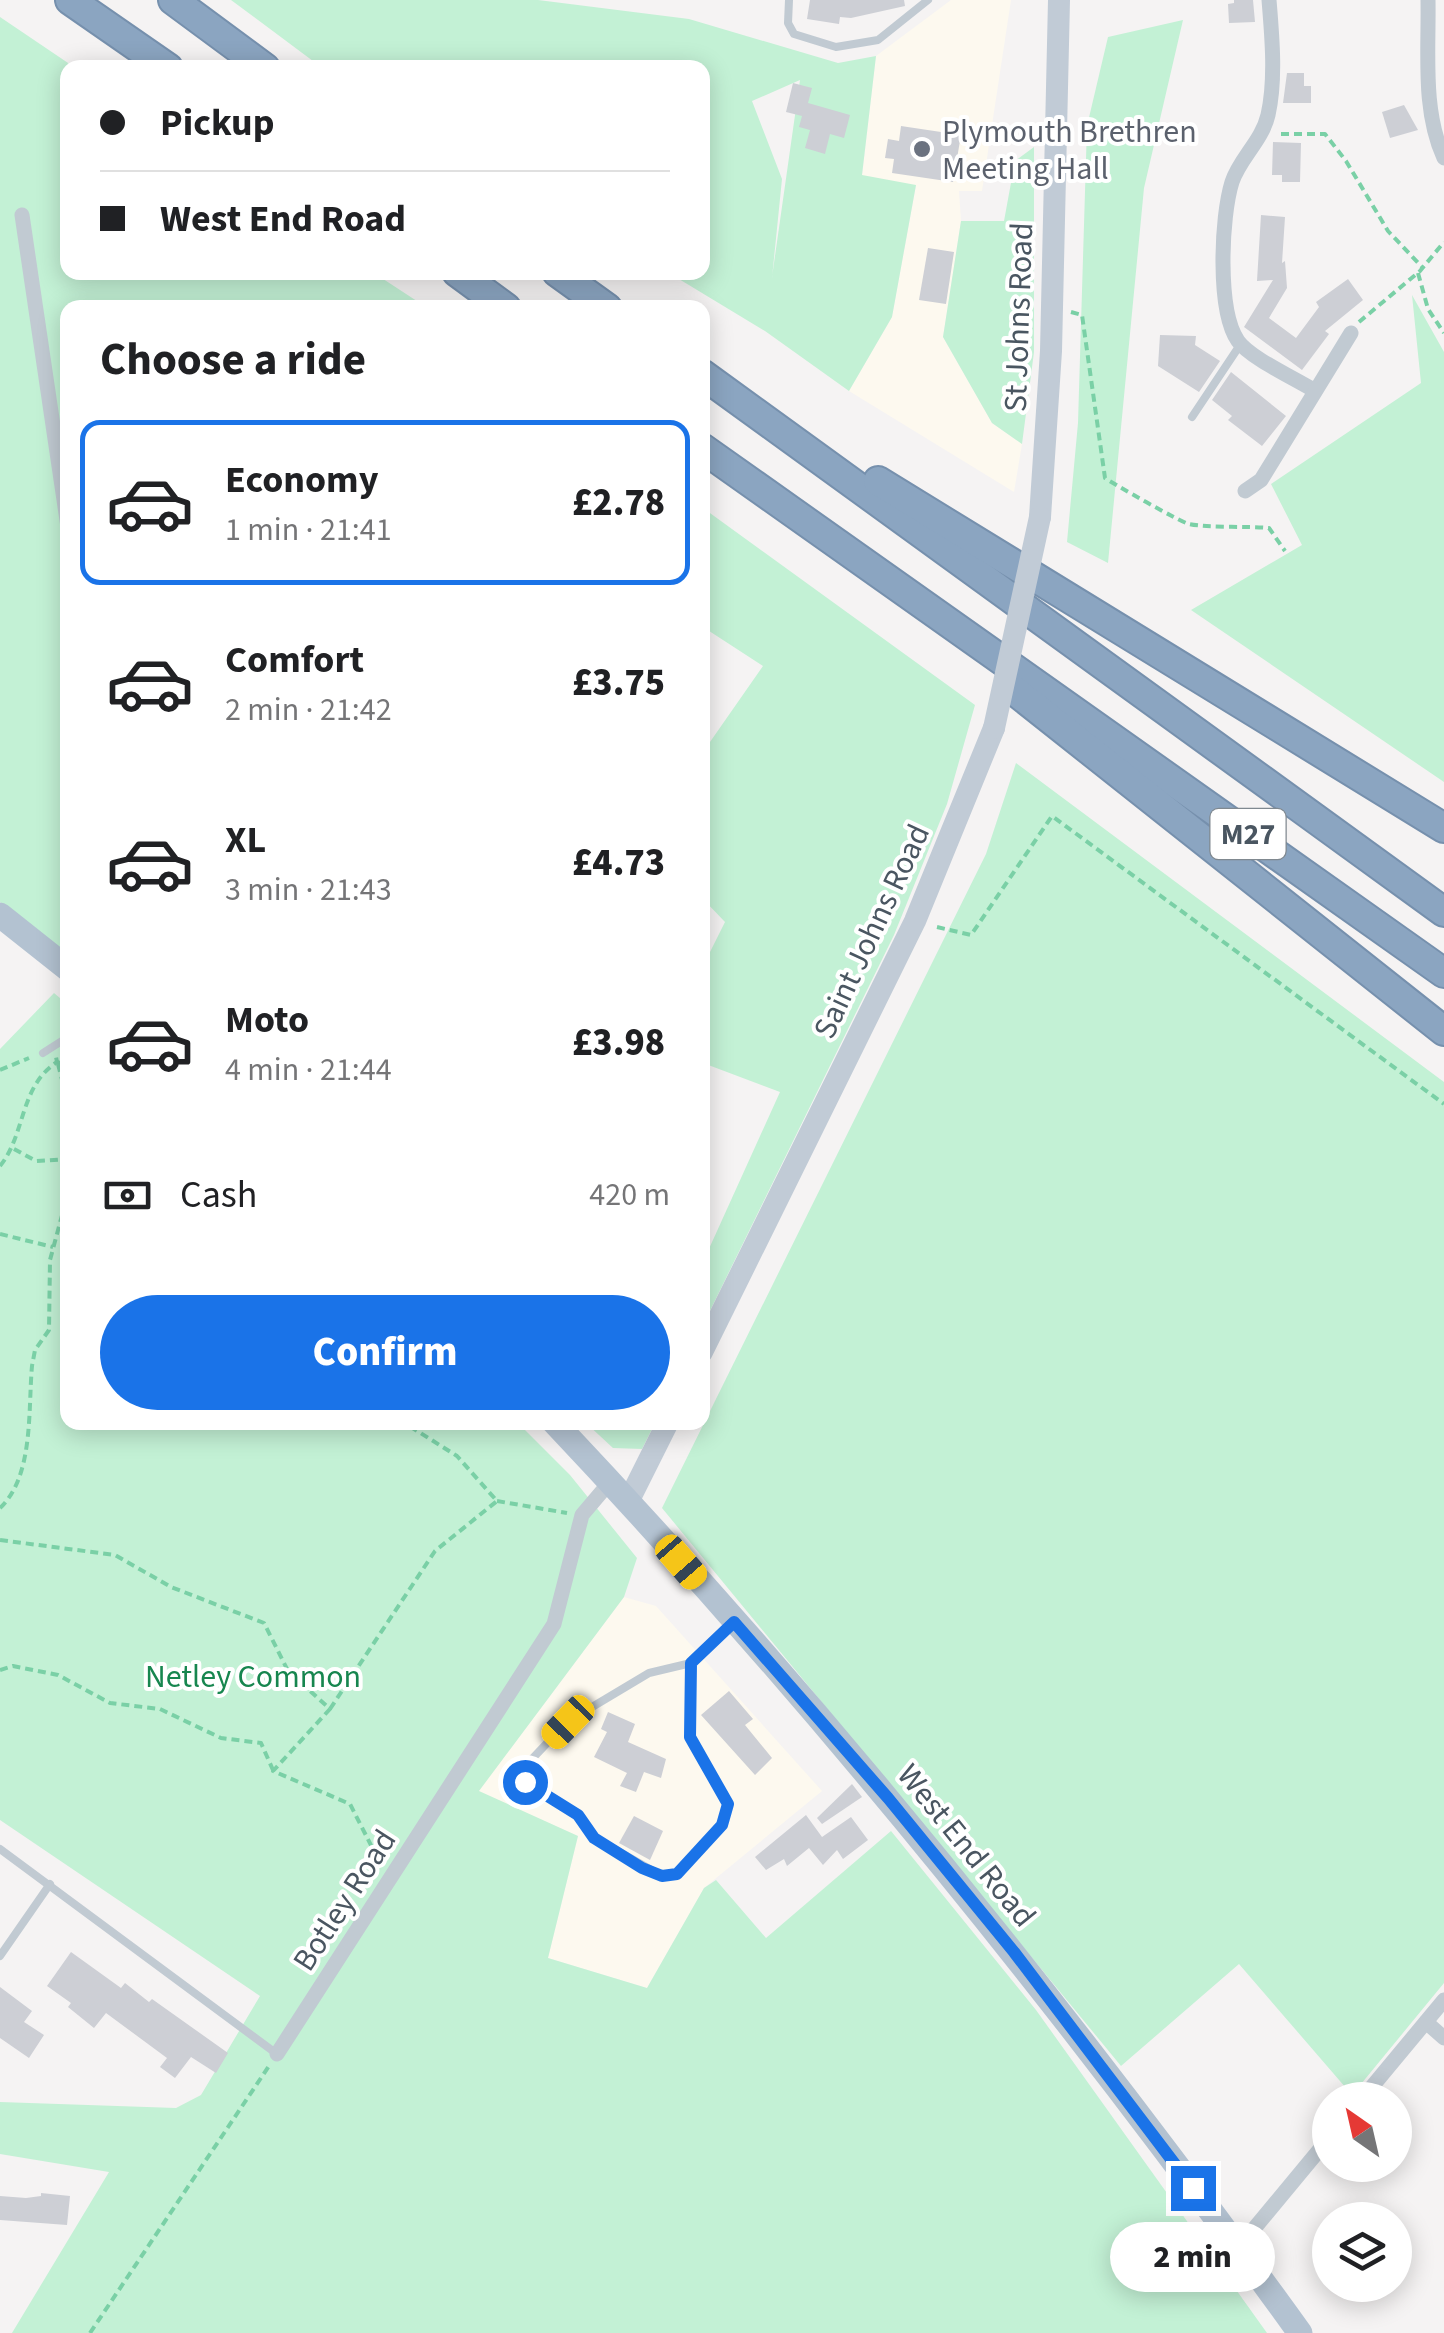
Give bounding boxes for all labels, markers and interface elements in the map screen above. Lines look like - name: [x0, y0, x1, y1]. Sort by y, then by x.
- text: Pickup: [160, 96, 274, 150]
- place label: Plymouth Brethren Meeting Hall: [942, 109, 1197, 192]
- marker: Plymouth Brethren Meeting Hall: [911, 138, 933, 160]
- text: West End Road: [160, 192, 406, 246]
- street label: St Johns Road: [993, 221, 1045, 413]
- text: Choose a ride: [100, 328, 366, 392]
- text: Economy: [225, 453, 378, 507]
- icon: car: [105, 458, 195, 548]
- text: £2.78: [572, 476, 665, 530]
- text: 1 min · 21:41: [225, 507, 392, 553]
- text: Comfort: [225, 633, 364, 687]
- icon: car: [105, 638, 195, 728]
- text: £3.75: [572, 656, 665, 710]
- text: 2 min · 21:42: [225, 687, 392, 733]
- road number: M27: [1210, 809, 1286, 859]
- text: XL: [225, 813, 266, 867]
- street label: Saint Johns Road: [802, 817, 942, 1046]
- icon: car: [105, 818, 195, 908]
- text: £4.73: [572, 836, 665, 890]
- text: 3 min · 21:43: [225, 867, 392, 913]
- text: Moto: [225, 993, 309, 1047]
- icon: car: [105, 998, 195, 1088]
- text: £3.98: [572, 1016, 665, 1070]
- text: 4 min · 21:44: [225, 1047, 392, 1093]
- icon: cash: [100, 1168, 155, 1223]
- text: Cash: [180, 1168, 257, 1222]
- text: 420 m: [589, 1172, 670, 1218]
- button: Confirm: [100, 1295, 670, 1410]
- car: [650, 1530, 712, 1594]
- park label: Netley Common: [145, 1654, 361, 1700]
- car: [536, 1690, 600, 1754]
- street label: West End Road: [886, 1754, 1046, 1937]
- route start: [503, 1760, 548, 1805]
- street label: Botley Road: [282, 1821, 408, 1980]
- north arrow: [1312, 2082, 1412, 2182]
- map controls: [1312, 2082, 1412, 2302]
- route end: [1171, 2166, 1216, 2211]
- button: layers: [1312, 2202, 1412, 2302]
- callout: 2 min: [1110, 2223, 1276, 2293]
- text: 2 min: [1153, 2234, 1232, 2280]

